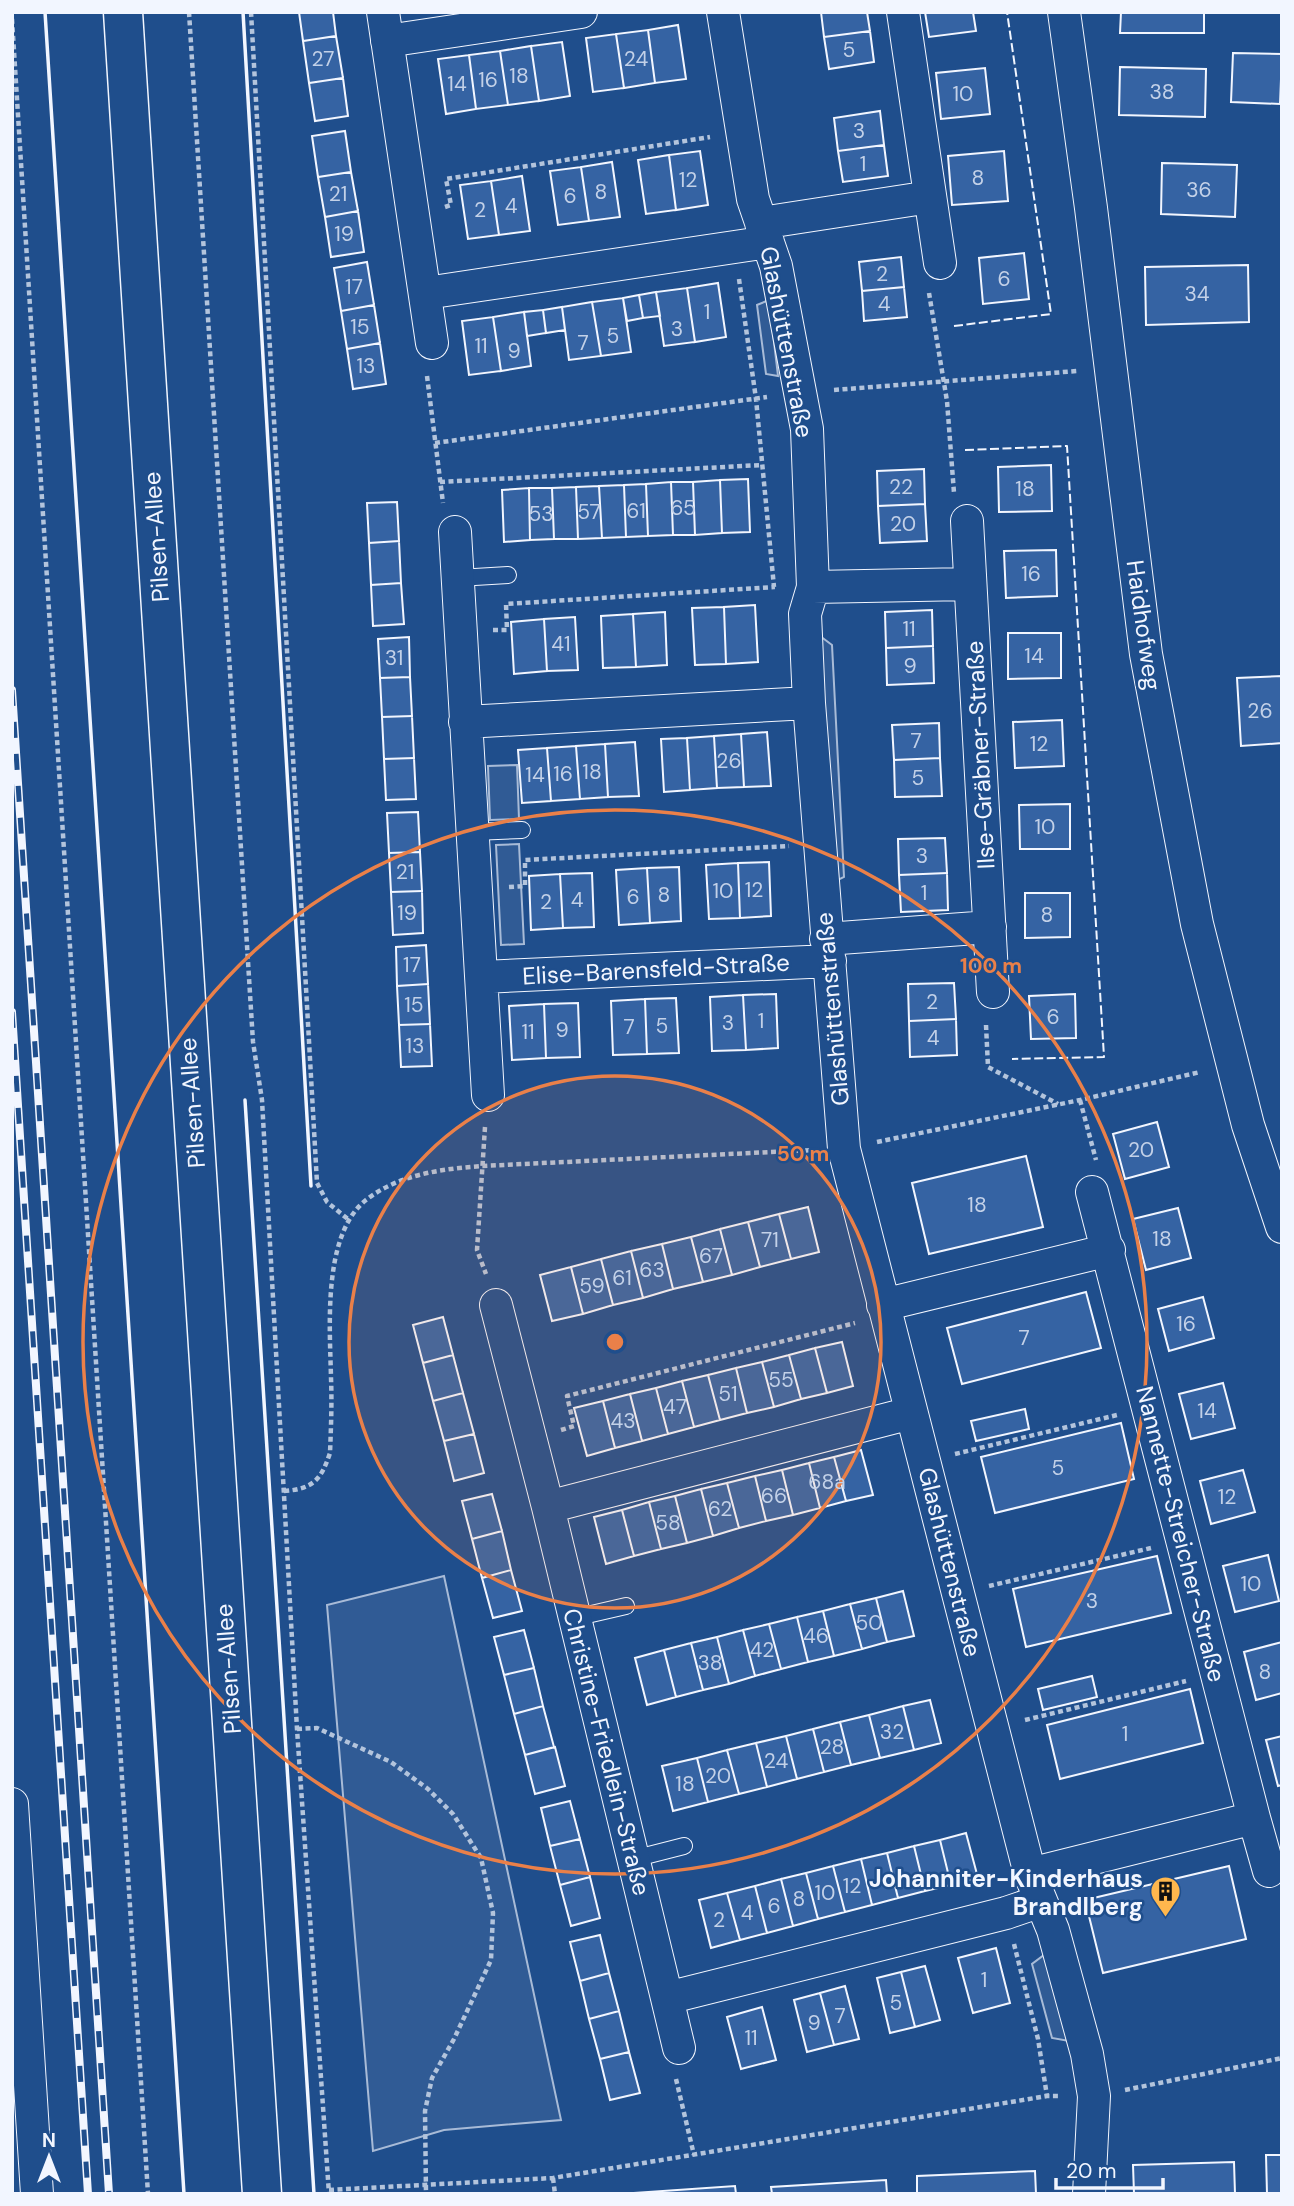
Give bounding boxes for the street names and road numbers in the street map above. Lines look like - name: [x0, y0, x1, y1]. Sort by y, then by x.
- street label: Glashüttenstraße: [753, 244, 821, 440]
- street label: Pilsen-Allee: [136, 471, 176, 603]
- street label: Haidhofweg: [1120, 558, 1168, 692]
- street label: Ilse-Gräbner-Straße: [959, 640, 1001, 870]
- street label: Glashüttenstraße: [808, 911, 856, 1107]
- street label: Elise-Barensfeld-Straße: [521, 947, 791, 991]
- street label: Pilsen-Allee: [172, 1037, 212, 1169]
- street label: Nannette-Streicher-Straße: [1129, 1383, 1233, 1685]
- street label: Glashüttenstraße: [911, 1464, 989, 1660]
- street label: Pilsen-Allee: [208, 1603, 248, 1735]
- street label: Christine-Friedlein-Straße: [556, 1605, 658, 1899]

